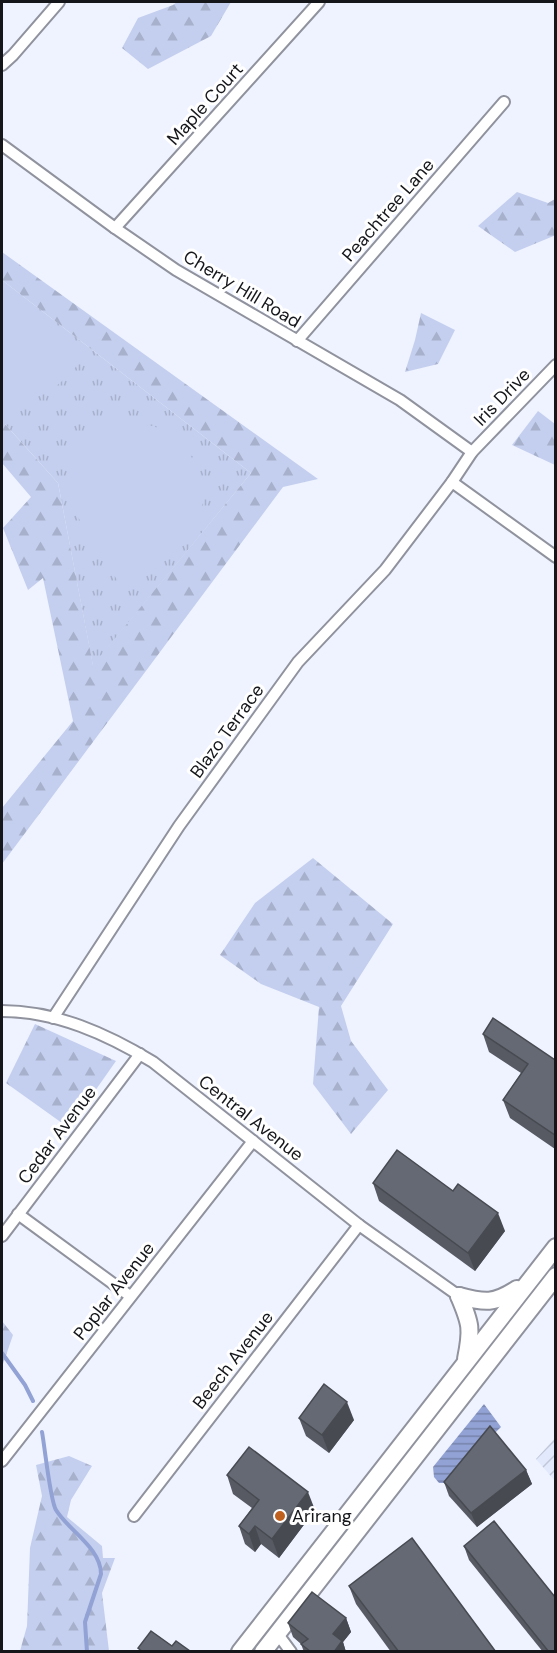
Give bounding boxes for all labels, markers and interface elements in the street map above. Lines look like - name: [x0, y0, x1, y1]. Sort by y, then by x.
- street label: Maple Court: [162, 58, 248, 150]
- street label: Peachtree Lane: [337, 153, 439, 267]
- street label: Cherry Hill Road: [179, 244, 305, 334]
- street label: Iris Drive: [468, 363, 536, 431]
- street label: Blazo Terrace: [185, 679, 269, 783]
- street label: Central Avenue: [194, 1069, 308, 1167]
- street label: Cedar Avenue: [12, 1081, 102, 1189]
- street label: Poplar Avenue: [68, 1237, 160, 1345]
- street label: Beech Avenue: [187, 1306, 279, 1414]
- place label: Arirang: [292, 1504, 352, 1528]
- marker: Arirang: [273, 1509, 287, 1523]

